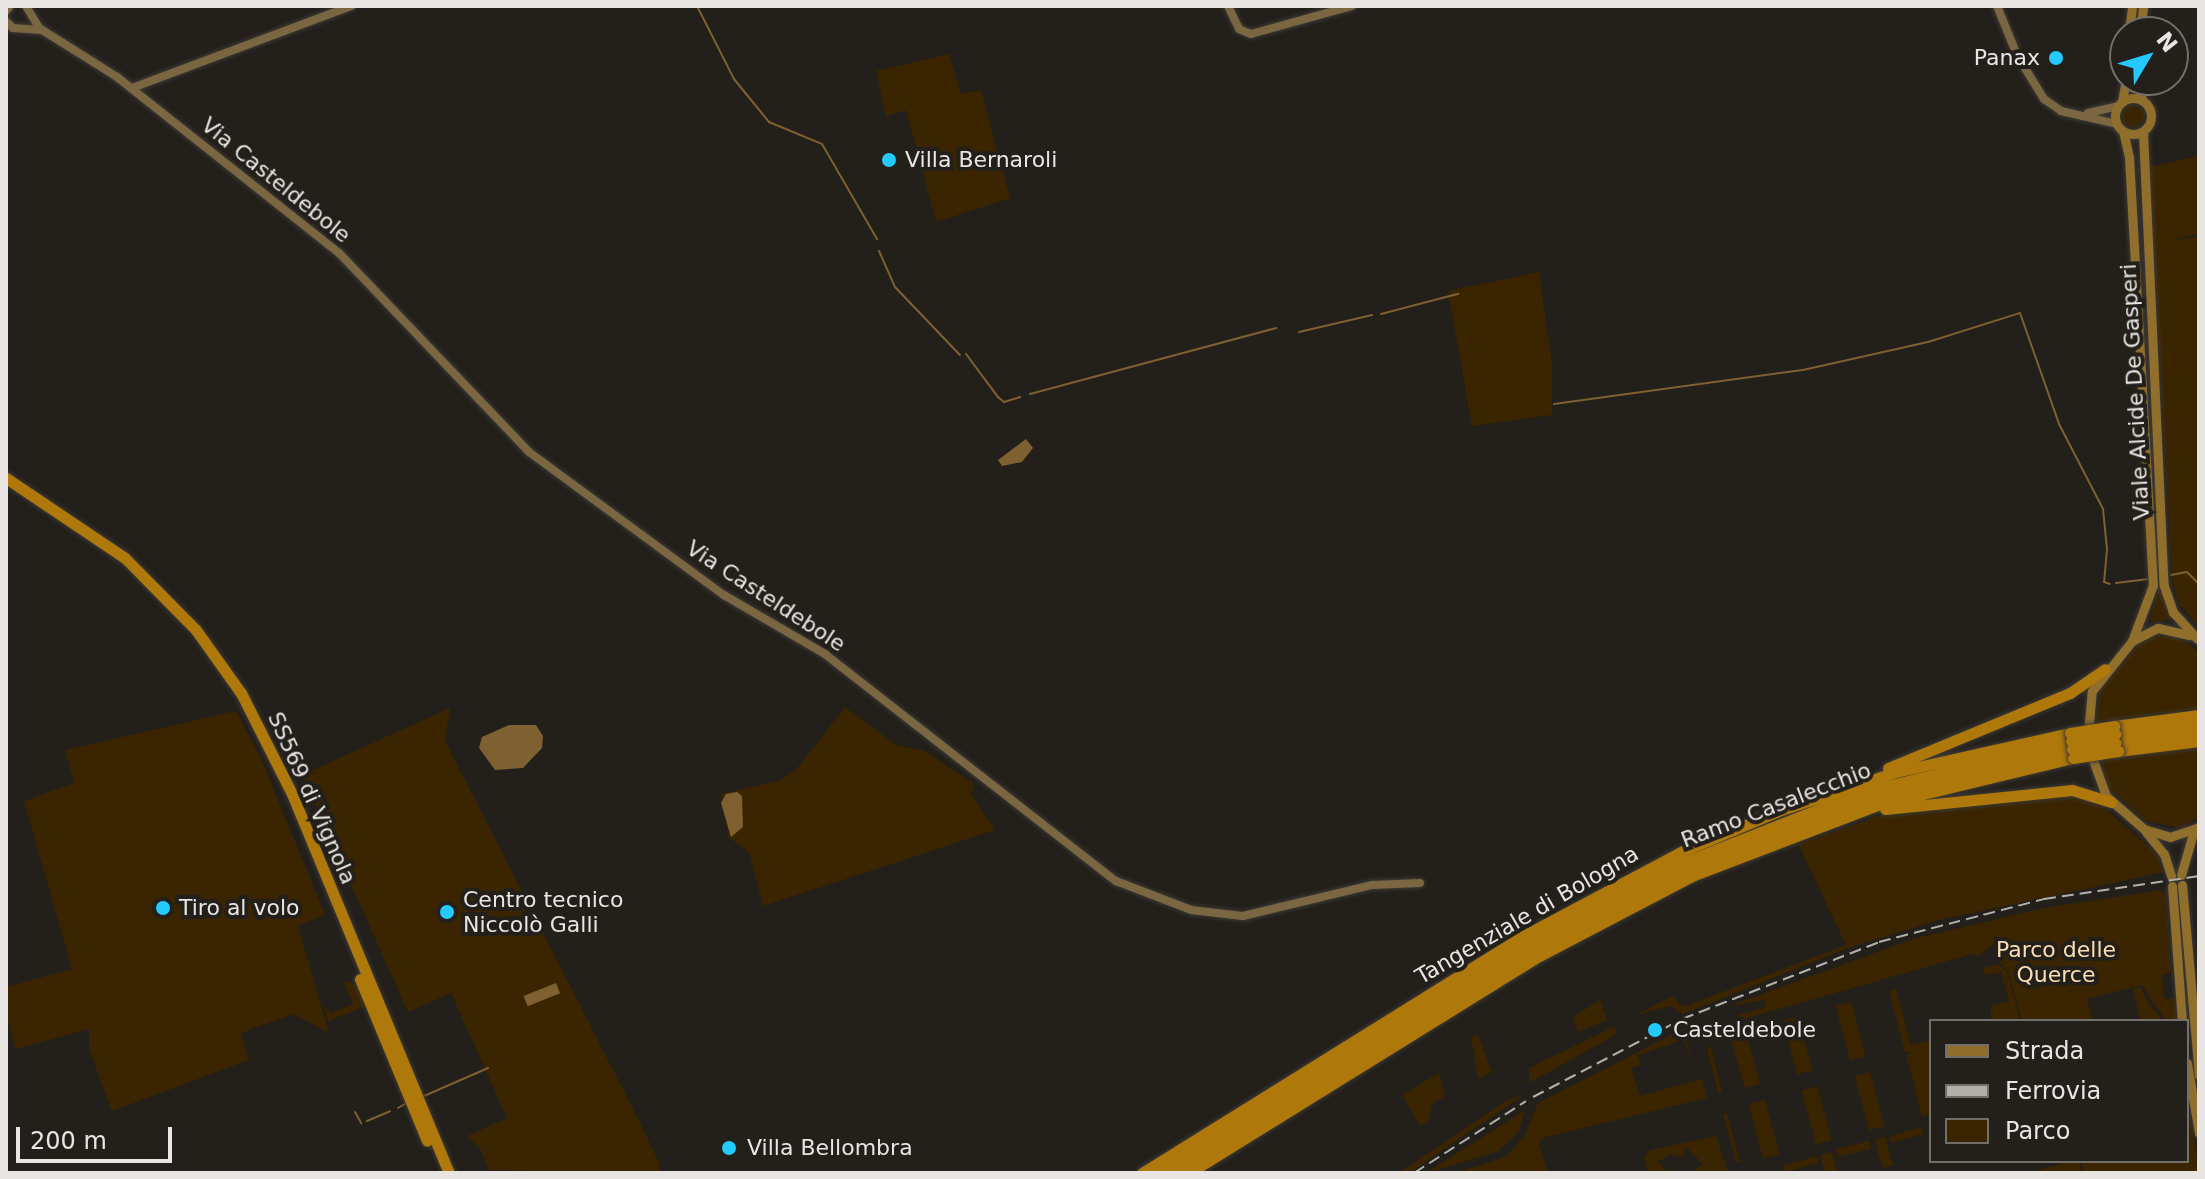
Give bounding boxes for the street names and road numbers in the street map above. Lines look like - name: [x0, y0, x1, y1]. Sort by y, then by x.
- street label: Via Casteldebole: [196, 112, 356, 248]
- street label: Viale Alcide De Gasperi: [2115, 263, 2155, 521]
- street label: Via Casteldebole: [682, 535, 850, 657]
- street label: SS569 di Vignola: [262, 708, 362, 888]
- street label: Ramo Casalecchio: [1677, 757, 1875, 853]
- street label: Tangenziale di Bologna: [1411, 840, 1643, 990]

